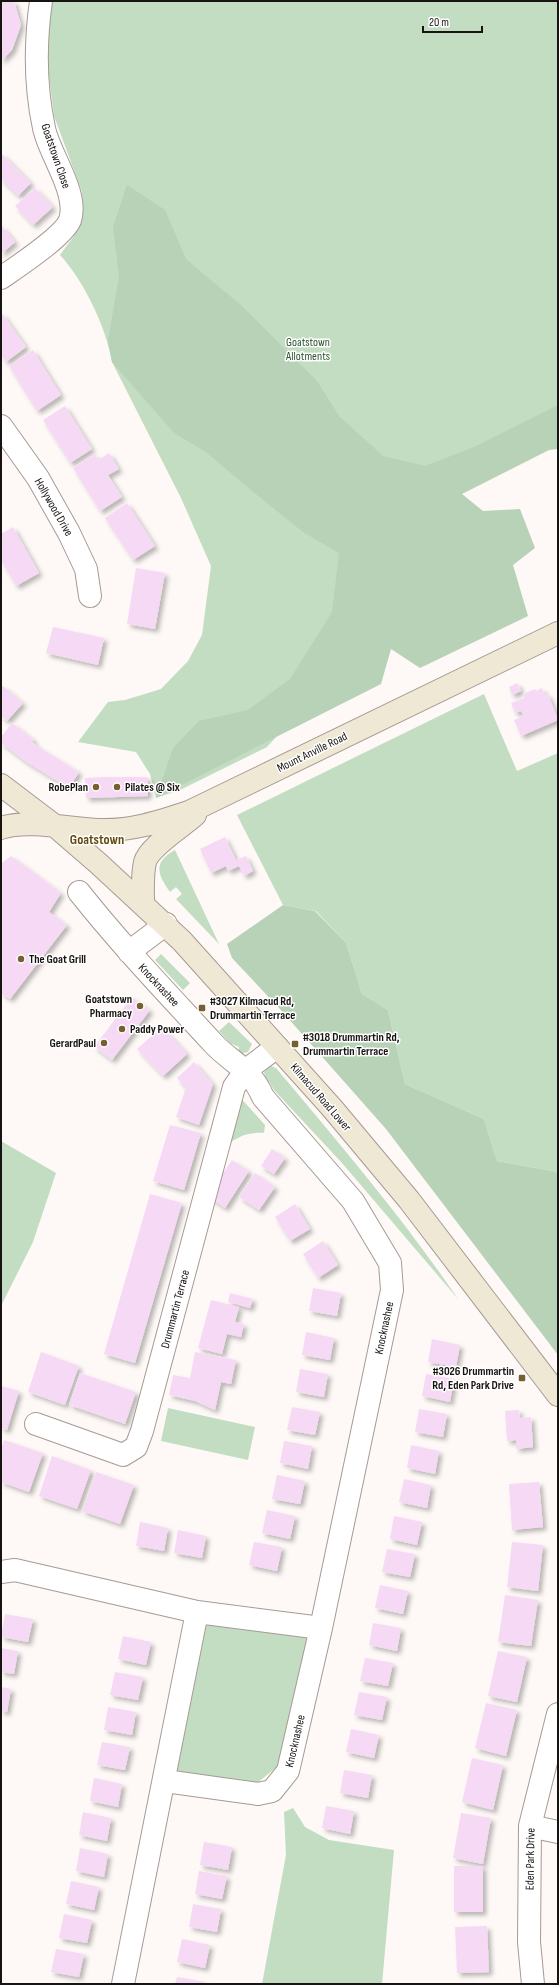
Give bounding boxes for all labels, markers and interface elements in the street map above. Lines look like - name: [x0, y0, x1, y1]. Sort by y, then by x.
- scale bar: [423, 8, 482, 34]
- text: 20 m: [429, 15, 449, 30]
- street label: Goatstown Close: [37, 122, 74, 191]
- park label: Goatstown Allotments: [285, 335, 330, 364]
- street label: Hollywood Drive: [31, 475, 76, 539]
- street label: Mount Anville Road: [275, 729, 350, 776]
- place label: RobePlan: [49, 780, 88, 795]
- place label: Pilates @ Six: [125, 780, 180, 795]
- marker: RobePlan: [91, 782, 101, 792]
- marker: Pilates @ Six: [112, 782, 122, 792]
- district label: Goatstown: [70, 831, 124, 848]
- place label: The Goat Grill: [29, 952, 86, 967]
- marker: The Goat Grill: [16, 954, 26, 964]
- street label: Knocknashee: [135, 961, 183, 1010]
- place label: Goatstown Pharmacy: [85, 992, 132, 1021]
- place label: #3027 Kilmacud Rd, Drummartin Terrace: [210, 994, 295, 1023]
- marker: Goatstown Pharmacy: [135, 1001, 145, 1011]
- marker: #3027 Kilmacud Rd, Drummartin Terrace: [197, 1003, 207, 1013]
- place label: Paddy Power: [130, 1022, 184, 1037]
- marker: Paddy Power: [117, 1024, 127, 1034]
- place label: #3018 Drummartin Rd, Drummartin Terrace: [303, 1030, 400, 1059]
- place label: GerardPaul: [49, 1036, 96, 1051]
- marker: GerardPaul: [99, 1038, 109, 1048]
- marker: #3018 Drummartin Rd, Drummartin Terrace: [290, 1039, 300, 1049]
- street label: Kilmacud Road Lower: [287, 1060, 355, 1135]
- street label: Drummartin Terrace: [158, 1268, 193, 1350]
- street label: Knocknashee: [372, 1300, 397, 1356]
- place label: #3026 Drummartin Rd, Eden Park Drive: [432, 1364, 514, 1393]
- marker: #3026 Drummartin Rd, Eden Park Drive: [517, 1373, 527, 1383]
- street label: Knocknashee: [282, 1713, 309, 1769]
- street label: Eden Park Drive: [522, 1828, 539, 1890]

